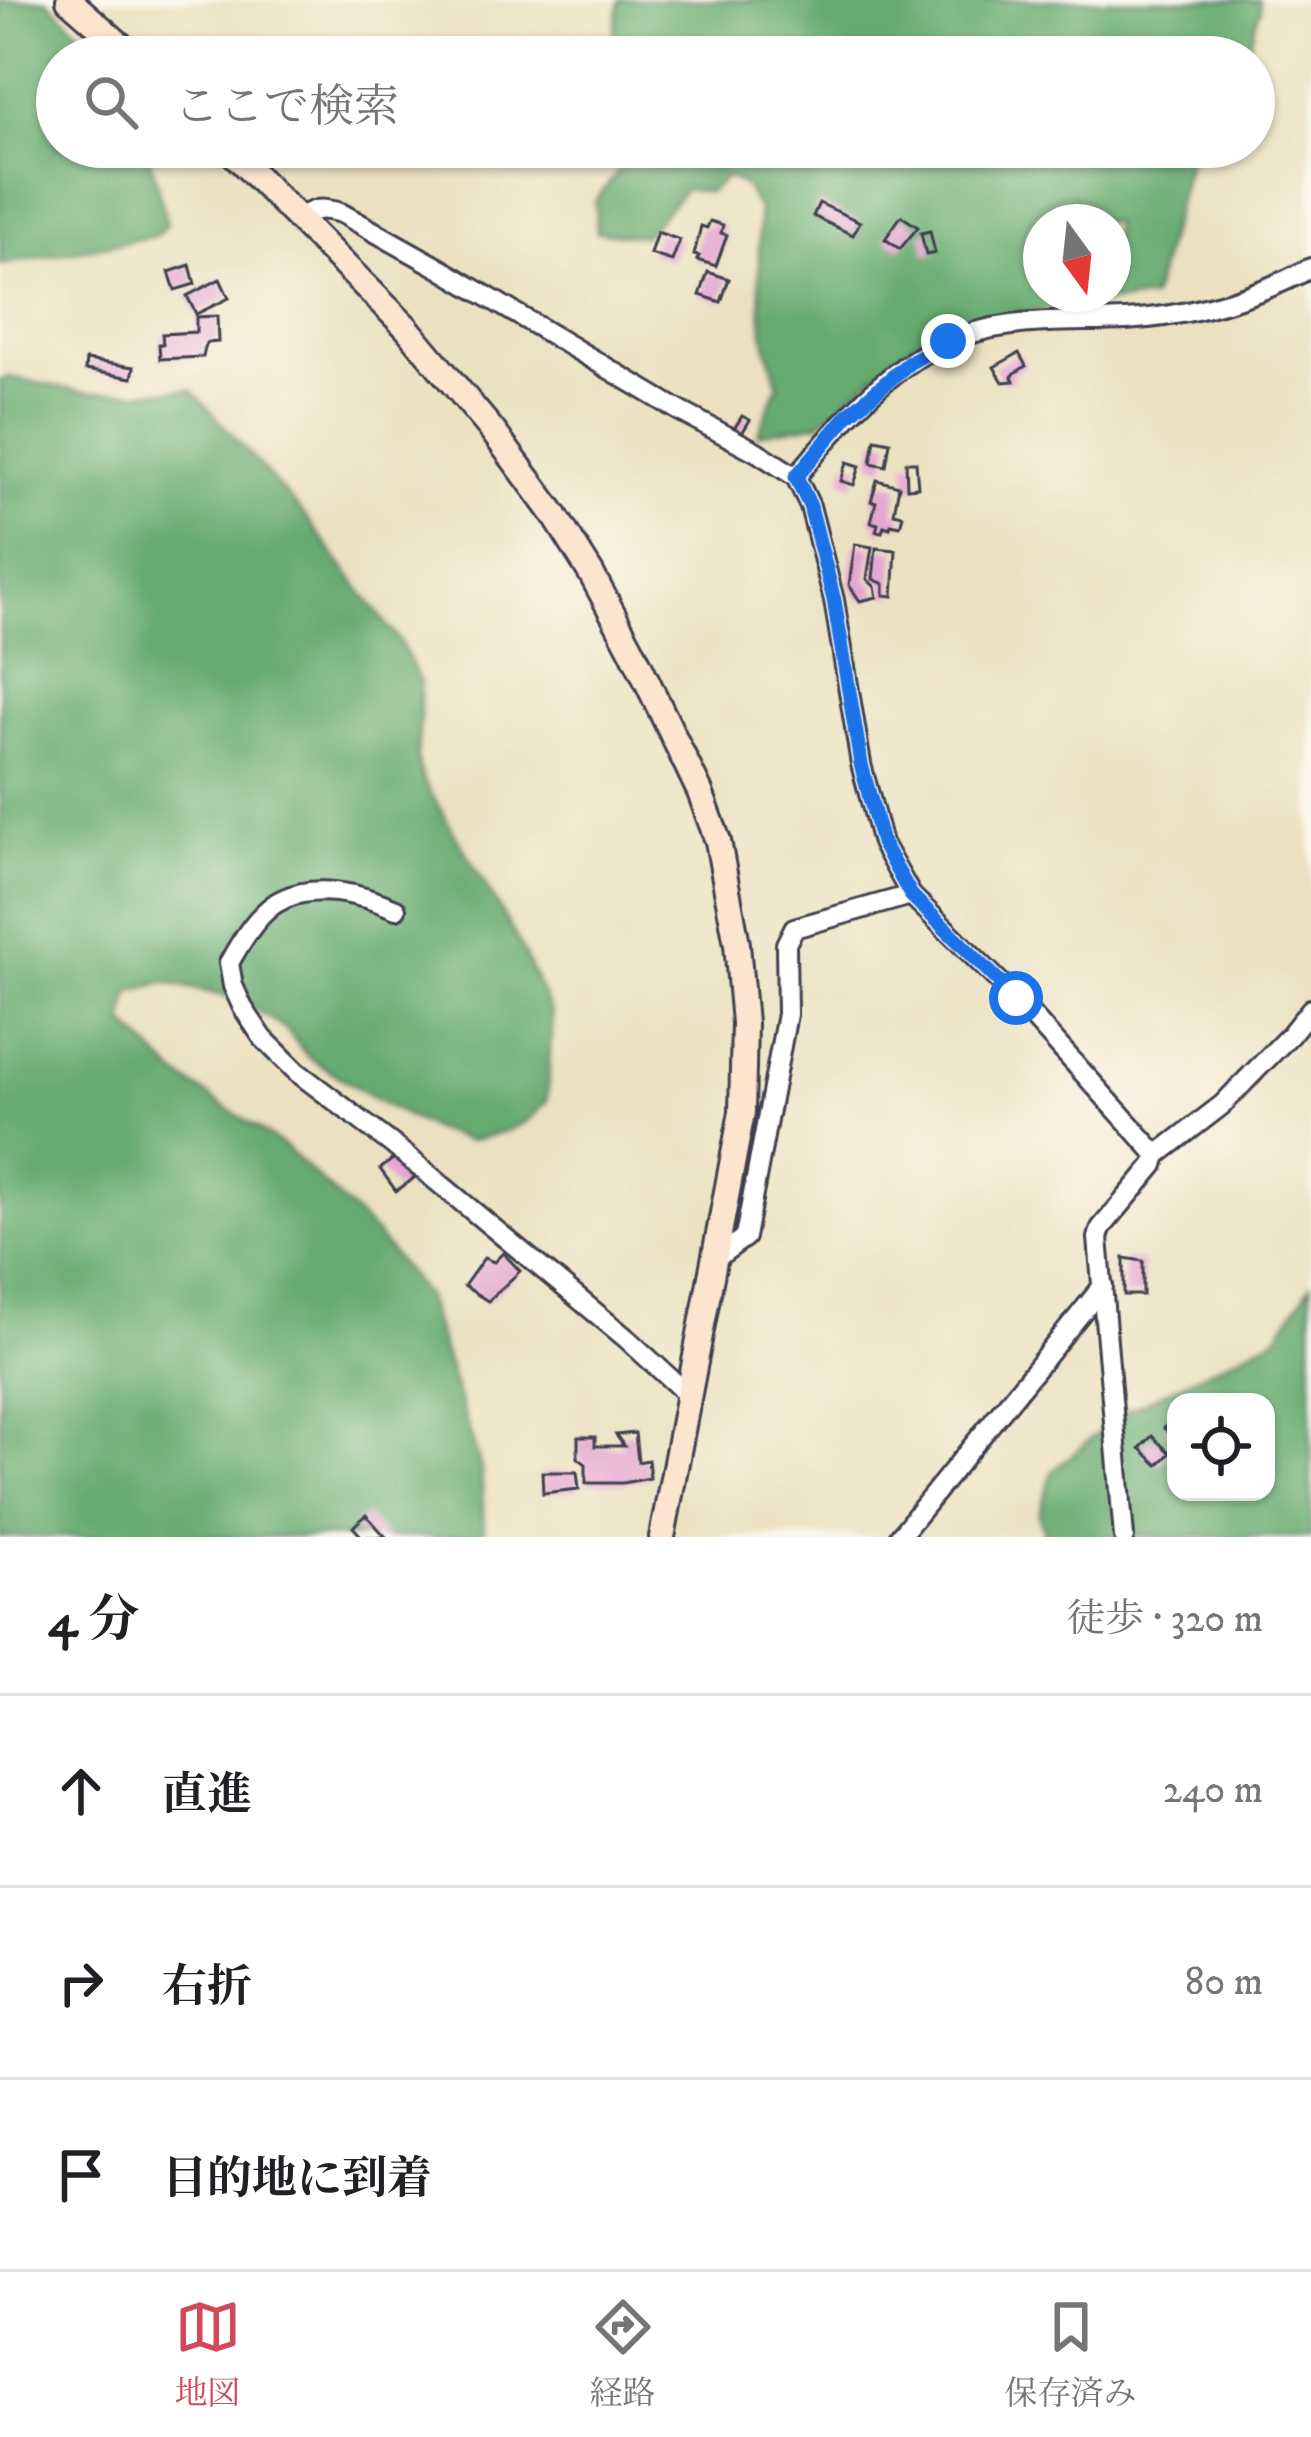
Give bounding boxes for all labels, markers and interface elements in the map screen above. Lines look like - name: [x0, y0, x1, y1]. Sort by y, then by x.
- search box: [36, 36, 1275, 168]
- icon: search: [78, 69, 144, 135]
- text: ここで検索: [174, 80, 399, 136]
- north arrow: [1023, 204, 1131, 312]
- route end: [921, 314, 975, 368]
- route start: [989, 971, 1043, 1025]
- map controls: [1167, 1393, 1275, 1501]
- button: locate: [1167, 1393, 1275, 1501]
- text: 4 分: [48, 1589, 139, 1653]
- text: 徒歩 · 320 m: [1067, 1595, 1263, 1644]
- icon: ahead: [48, 1758, 114, 1824]
- text: 240 m: [1163, 1766, 1263, 1815]
- text: 直進: [162, 1768, 252, 1824]
- icon: right: [48, 1950, 114, 2016]
- text: 80 m: [1185, 1958, 1263, 2007]
- text: 右折: [162, 1960, 252, 2016]
- icon: arrive: [48, 2142, 114, 2208]
- text: 目的地に到着: [162, 2152, 432, 2208]
- tab: 地図: [175, 2294, 241, 2415]
- tab: 経路: [590, 2294, 656, 2415]
- tab: 保存済み: [1005, 2294, 1137, 2415]

